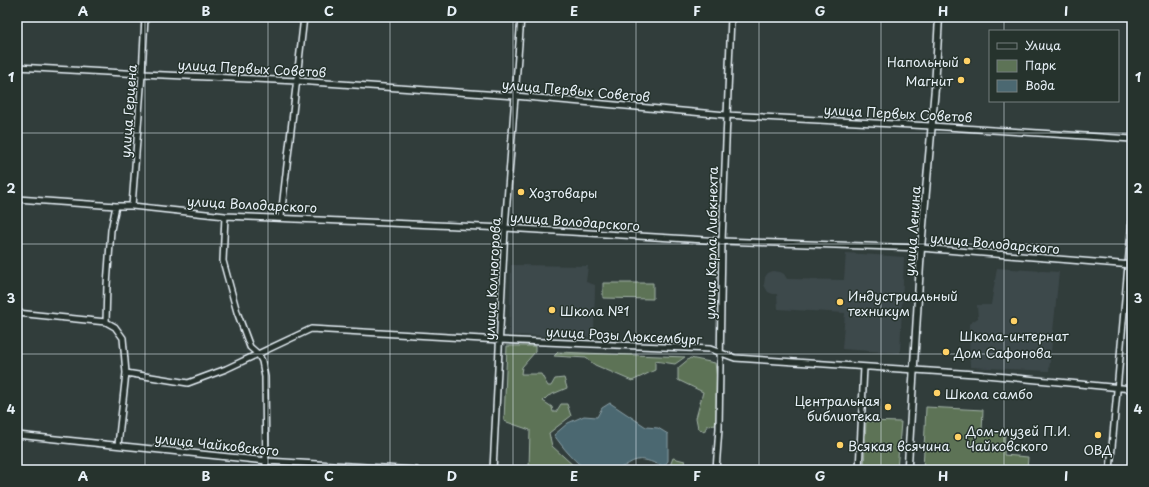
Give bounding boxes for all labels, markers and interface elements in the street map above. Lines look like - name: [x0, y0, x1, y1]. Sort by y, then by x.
- text: A: [78, 1, 88, 20]
- text: B: [202, 1, 211, 20]
- text: C: [324, 1, 334, 20]
- text: D: [447, 1, 457, 20]
- text: E: [570, 1, 578, 20]
- text: F: [693, 1, 701, 20]
- text: G: [815, 1, 825, 20]
- text: H: [938, 1, 948, 20]
- text: I: [1064, 1, 1068, 20]
- legend: [989, 30, 1119, 102]
- text: Улица: [1025, 36, 1061, 54]
- place label: Напольный: [887, 52, 959, 71]
- street label: улица Первых Советов: [177, 55, 327, 81]
- marker: Напольный: [962, 56, 972, 66]
- text: Парк: [1025, 56, 1057, 74]
- street label: улица Герцена: [115, 63, 141, 158]
- text: 1: [8, 67, 14, 86]
- text: 1: [1135, 67, 1141, 86]
- place label: Магнит: [905, 71, 954, 90]
- street label: улица Первых Советов: [501, 74, 651, 106]
- marker: Магнит: [956, 75, 966, 85]
- text: Вода: [1025, 76, 1055, 94]
- street label: улица Первых Советов: [823, 100, 973, 126]
- street label: улица Карла Либкнехта: [700, 165, 722, 320]
- text: 2: [6, 178, 16, 197]
- text: 2: [1133, 178, 1143, 197]
- place label: Хозтовары: [529, 183, 597, 202]
- street label: улица Ленина: [899, 185, 925, 277]
- marker: Хозтовары: [516, 187, 526, 197]
- street label: улица Володарского: [186, 191, 318, 217]
- street label: улица Володарского: [509, 207, 641, 235]
- street label: улица Колногорова: [479, 216, 505, 341]
- street label: улица Володарского: [929, 228, 1061, 258]
- place label: Индустриальный техникум: [848, 286, 958, 320]
- text: 3: [7, 288, 16, 307]
- text: 3: [1134, 288, 1143, 307]
- marker: Индустриальный техникум: [835, 297, 845, 307]
- place label: Школа №1: [560, 301, 629, 320]
- marker: Школа №1: [547, 305, 557, 315]
- marker: Школа-интернат: [1009, 316, 1019, 326]
- street label: улица Розы Люксембург: [546, 321, 703, 349]
- place label: Школа-интернат: [960, 326, 1069, 345]
- place label: Дом Сафонова: [953, 343, 1052, 362]
- marker: Дом Сафонова: [941, 347, 951, 357]
- place label: Школа самбо: [945, 384, 1033, 403]
- marker: Школа самбо: [932, 388, 942, 398]
- place label: Центральная библиотека: [795, 391, 881, 425]
- text: 4: [7, 399, 16, 418]
- text: 4: [1134, 399, 1143, 418]
- marker: Центральная библиотека: [883, 402, 893, 412]
- place label: Дом-музей П.И. Чайковского: [965, 421, 1071, 455]
- street label: улица Чайковского: [154, 428, 280, 460]
- marker: ОВД: [1093, 430, 1103, 440]
- marker: Дом-музей П.И. Чайковского: [953, 432, 963, 442]
- place label: Всякая всячина: [848, 436, 950, 455]
- marker: Всякая всячина: [835, 440, 845, 450]
- place label: ОВД: [1083, 440, 1113, 459]
- text: A: [78, 466, 88, 485]
- text: B: [202, 466, 211, 485]
- text: C: [324, 466, 334, 485]
- text: D: [447, 466, 457, 485]
- text: E: [570, 466, 578, 485]
- text: F: [693, 466, 701, 485]
- text: G: [815, 466, 825, 485]
- text: H: [938, 466, 948, 485]
- text: I: [1064, 466, 1068, 485]

